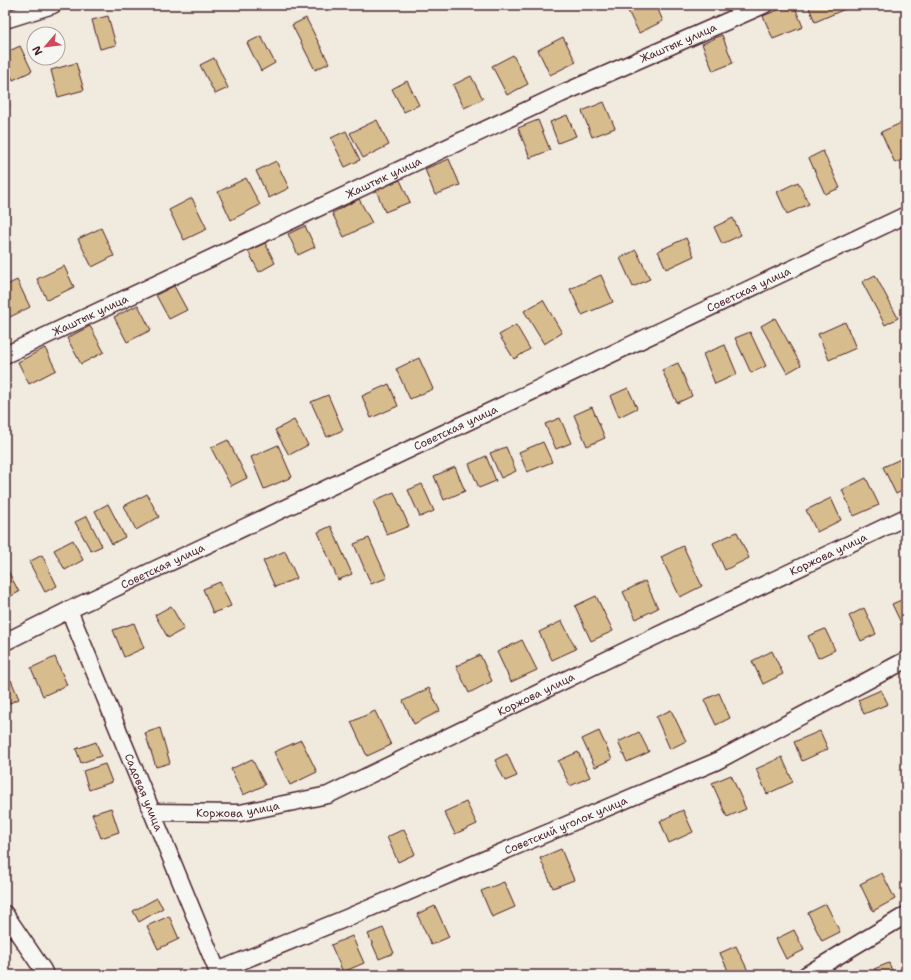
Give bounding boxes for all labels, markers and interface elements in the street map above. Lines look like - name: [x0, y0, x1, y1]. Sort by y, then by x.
- street label: Жаштык улица: [637, 19, 719, 66]
- north arrow: [26, 26, 66, 66]
- text: N: [29, 43, 46, 58]
- street label: Жаштык улица: [343, 153, 424, 202]
- street label: Советская улица: [704, 263, 793, 316]
- street label: Жаштык улица: [50, 291, 131, 339]
- street label: Советская улица: [411, 401, 500, 454]
- street label: Коржова улица: [787, 529, 869, 579]
- street label: Советская улица: [118, 540, 207, 592]
- street label: Коржова улица: [495, 669, 577, 719]
- street label: Садовая улица: [121, 751, 167, 833]
- street label: Советский уголок улица: [502, 792, 630, 858]
- street label: Коржова улица: [196, 798, 281, 821]

